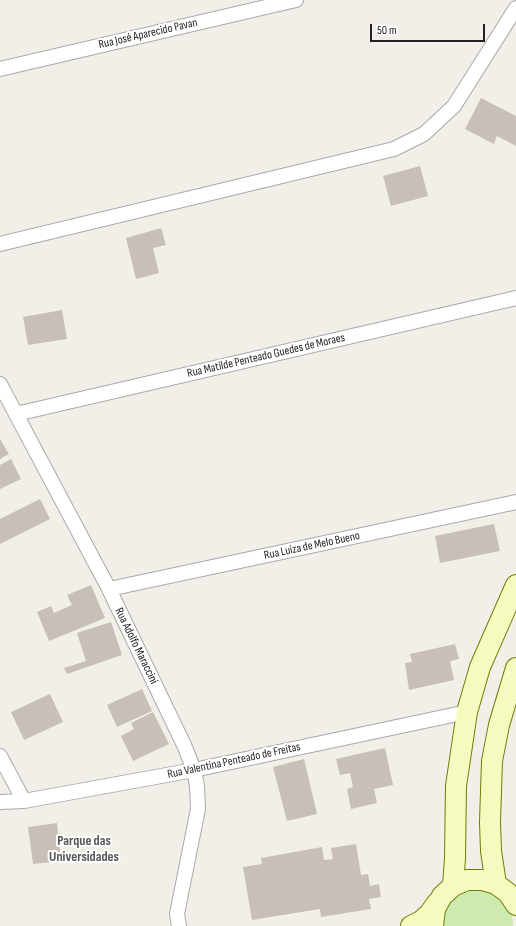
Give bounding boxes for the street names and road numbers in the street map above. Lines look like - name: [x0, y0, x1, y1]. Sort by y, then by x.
- street label: Rua José Aparecido Pavan: [97, 16, 199, 52]
- street label: Rua Matilde Penteado Guedes de Moraes: [186, 331, 346, 381]
- street label: Rua Luiza de Melo Bueno: [263, 529, 361, 563]
- street label: Rua Adolfo Maraccini: [111, 605, 161, 687]
- street label: Rua Valentina Penteado de Freitas: [166, 740, 302, 782]

